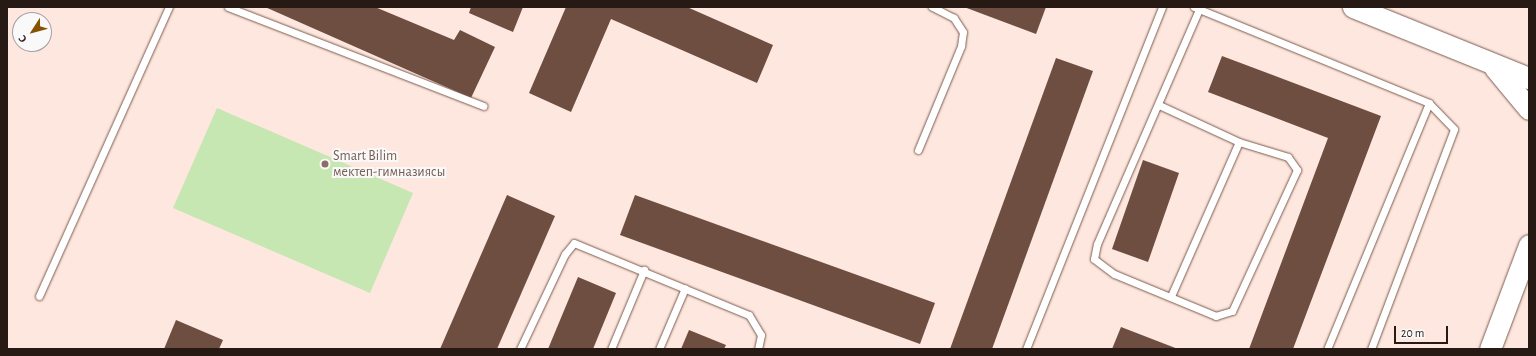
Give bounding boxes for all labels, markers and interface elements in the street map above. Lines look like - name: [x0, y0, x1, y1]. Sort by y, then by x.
- north arrow: [12, 12, 52, 52]
- text: С: [16, 33, 29, 44]
- place label: Smart Bilim мектеп-гимназиясы: [333, 148, 445, 180]
- marker: Smart Bilim мектеп-гимназиясы: [320, 159, 330, 169]
- scale bar: [1396, 318, 1450, 344]
- text: 20 m: [1401, 327, 1424, 339]

